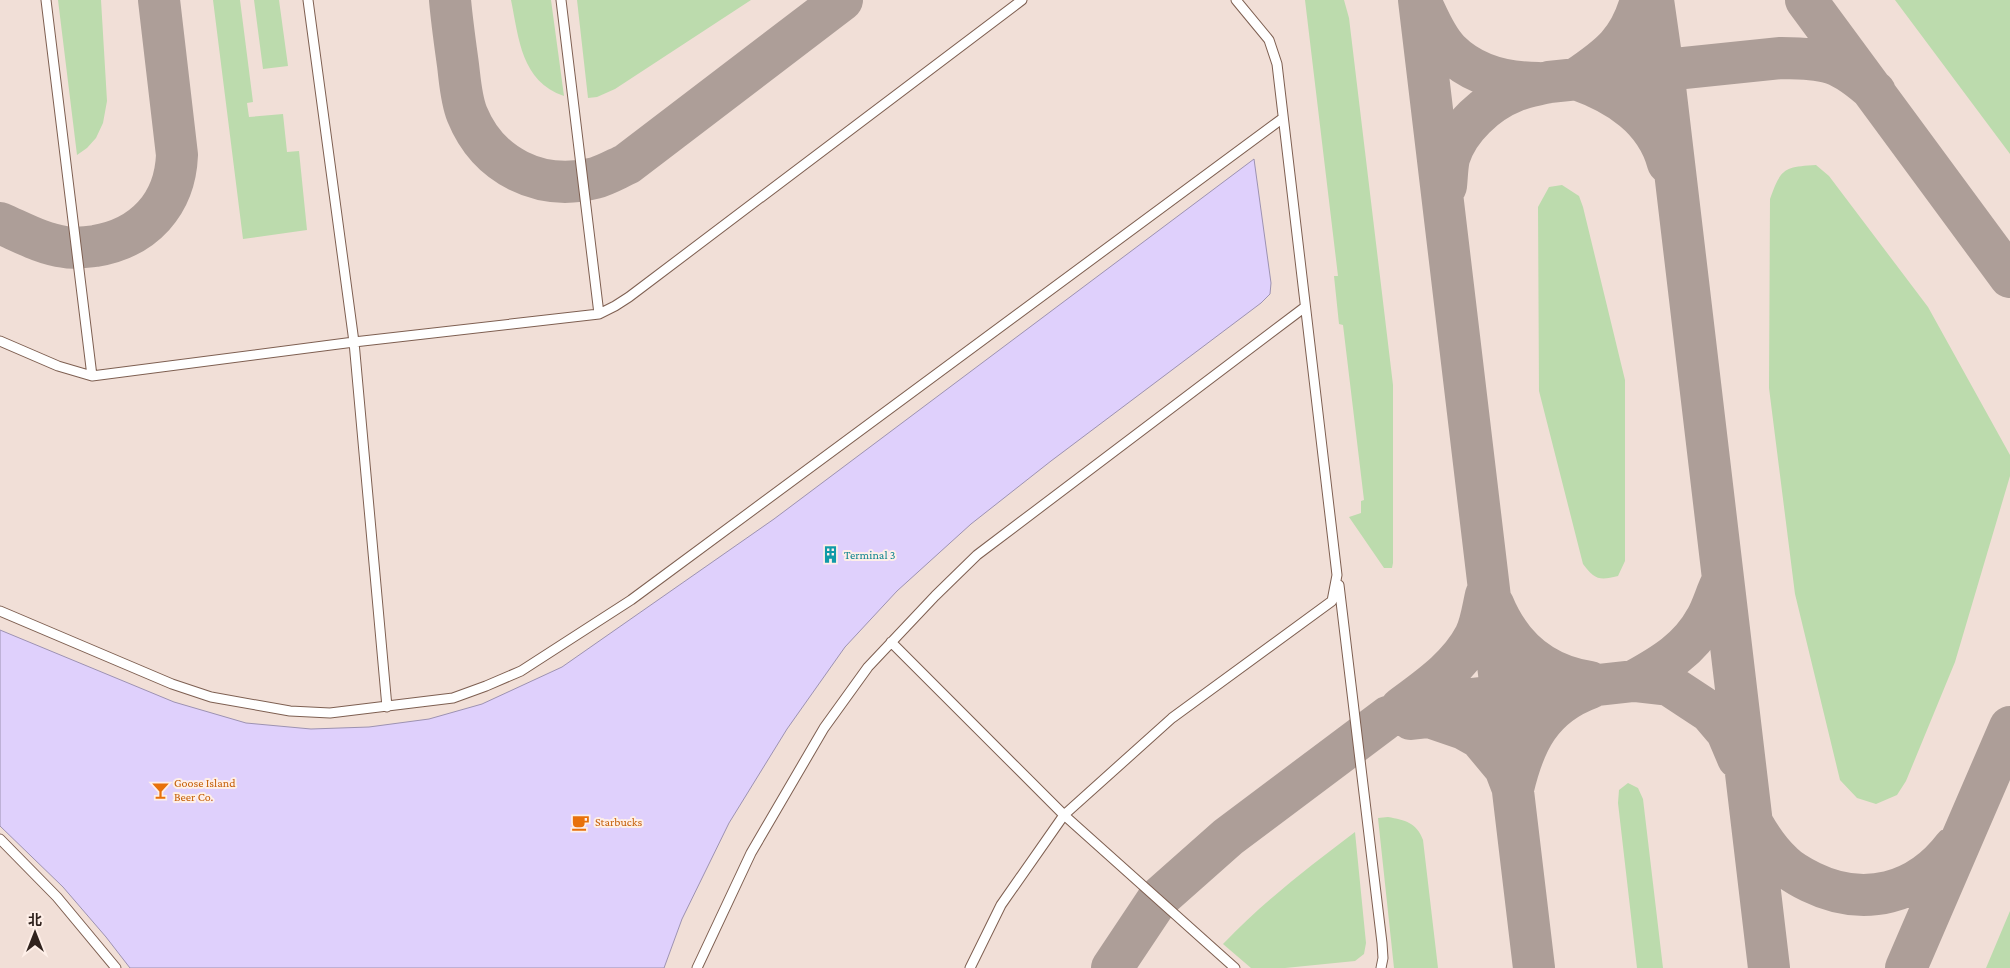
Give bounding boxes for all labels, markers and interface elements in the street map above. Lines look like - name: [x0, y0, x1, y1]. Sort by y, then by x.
- building icon: Terminal 3: [820, 545, 840, 565]
- place label: Terminal 3: [844, 548, 896, 562]
- place label: Goose Island Beer Co.: [174, 776, 236, 804]
- bar icon: Goose Island Beer Co.: [150, 780, 170, 800]
- cafe icon: Starbucks: [571, 812, 591, 832]
- place label: Starbucks: [595, 815, 642, 829]
- north arrow: [10, 908, 60, 958]
- text: 北: [28, 912, 42, 928]

